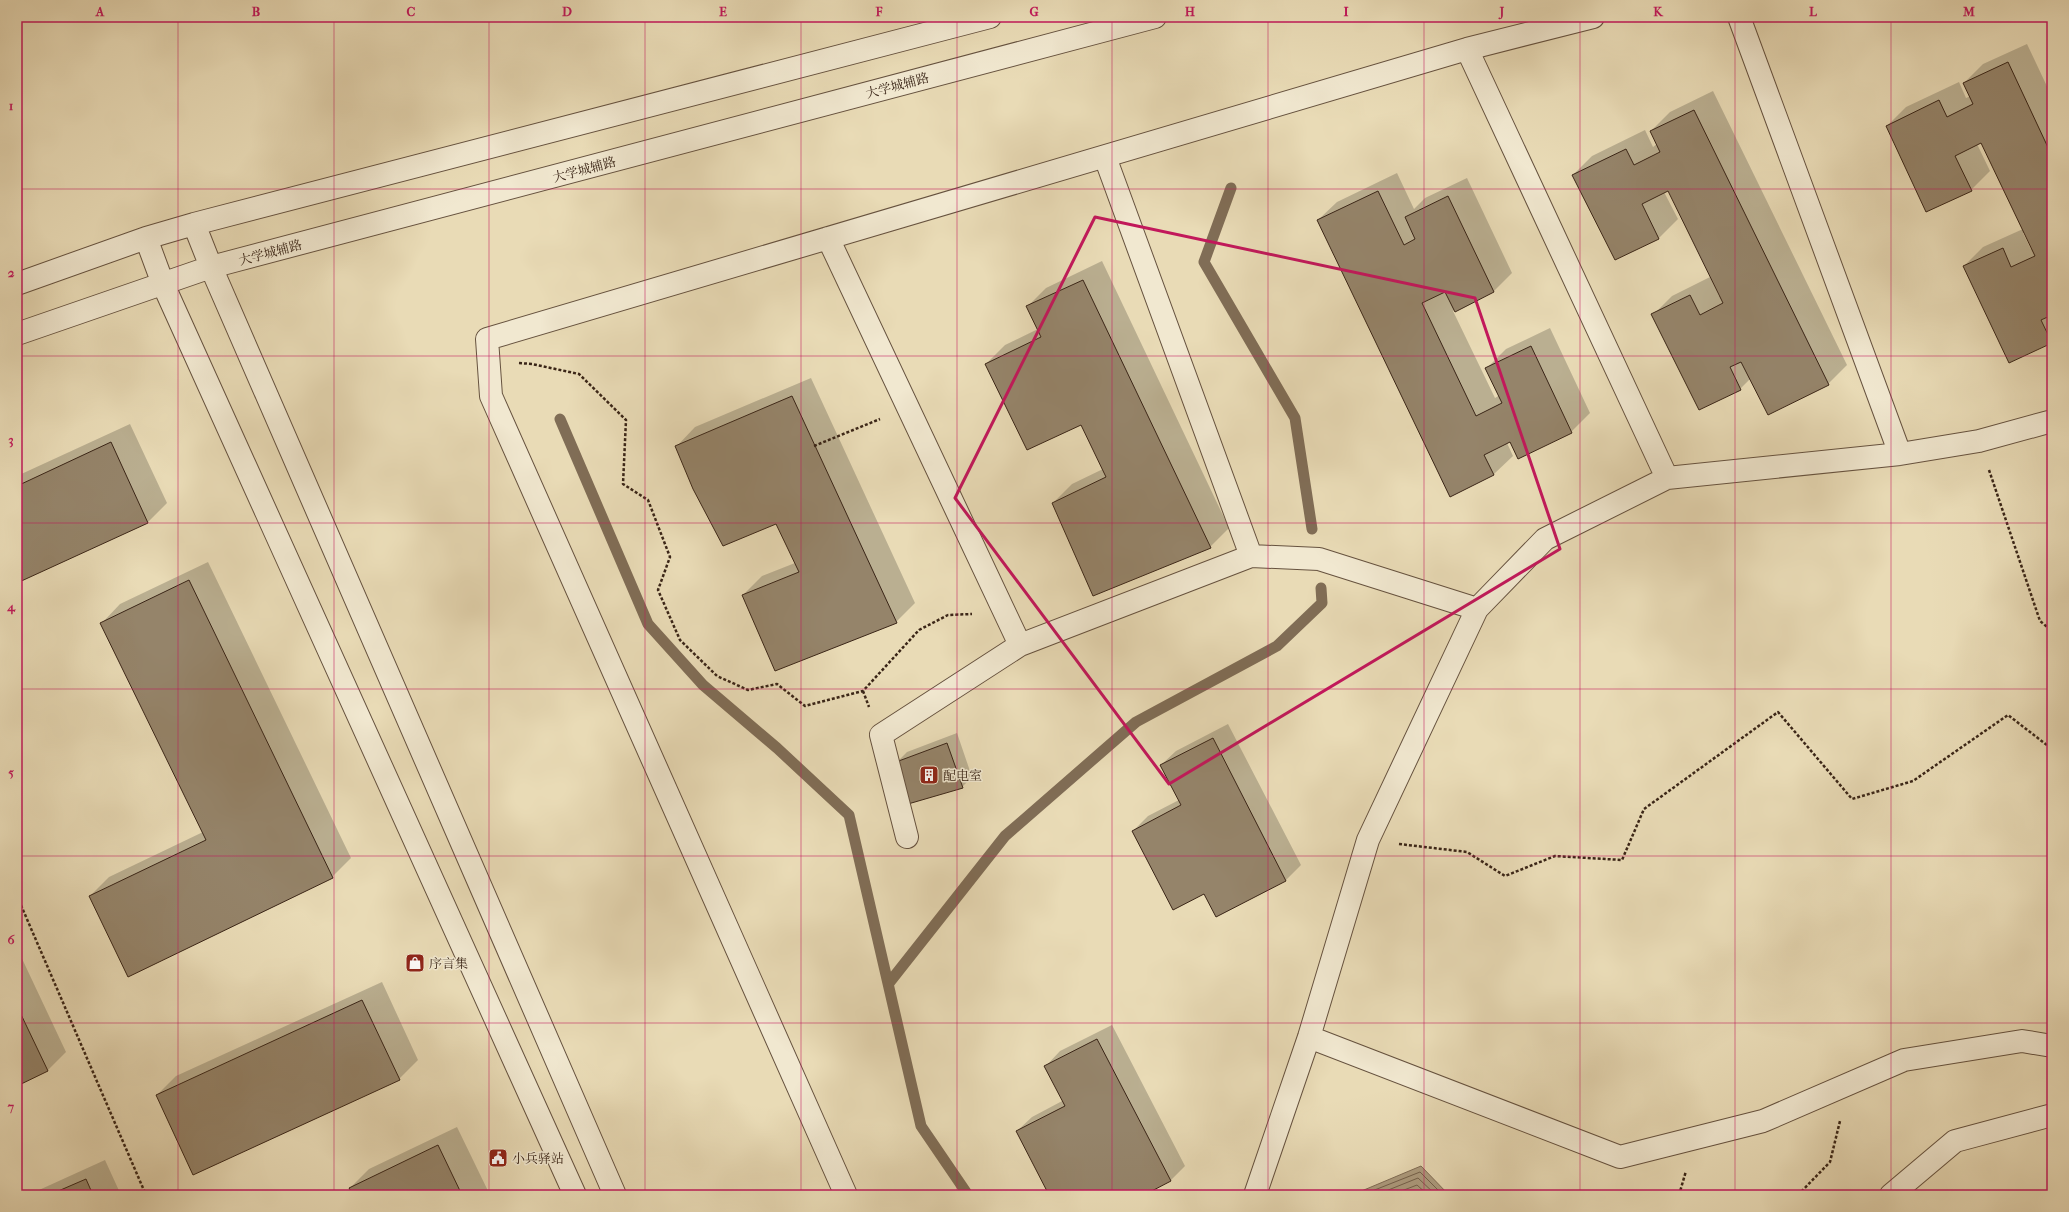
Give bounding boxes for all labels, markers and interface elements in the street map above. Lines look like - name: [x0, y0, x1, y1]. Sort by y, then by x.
- text: A: [95, 4, 105, 19]
- text: B: [252, 4, 261, 19]
- text: C: [407, 4, 416, 19]
- text: D: [562, 4, 572, 19]
- text: E: [719, 4, 727, 19]
- text: F: [875, 4, 883, 19]
- text: G: [1029, 4, 1039, 19]
- text: H: [1185, 4, 1196, 19]
- text: I: [1343, 4, 1349, 19]
- text: J: [1498, 4, 1505, 20]
- text: K: [1653, 4, 1664, 19]
- text: L: [1809, 4, 1818, 19]
- text: M: [1962, 4, 1975, 19]
- street label: 大学城辅路: [864, 70, 930, 101]
- text: 1: [9, 98, 14, 113]
- street label: 大学城辅路: [551, 154, 617, 185]
- street label: 大学城辅路: [237, 237, 303, 268]
- text: 2: [8, 265, 15, 280]
- text: 3: [8, 432, 14, 448]
- text: 4: [6, 599, 16, 615]
- building icon: 配电室: [918, 764, 940, 786]
- text: 5: [8, 765, 14, 780]
- place label: 配电室: [943, 768, 982, 783]
- text: 6: [7, 932, 15, 947]
- shop icon: 序言集: [404, 952, 426, 974]
- place label: 序言集: [429, 956, 468, 971]
- text: 7: [7, 1099, 15, 1114]
- public building icon: 小兵驿站: [487, 1147, 509, 1169]
- place label: 小兵驿站: [512, 1151, 564, 1166]

